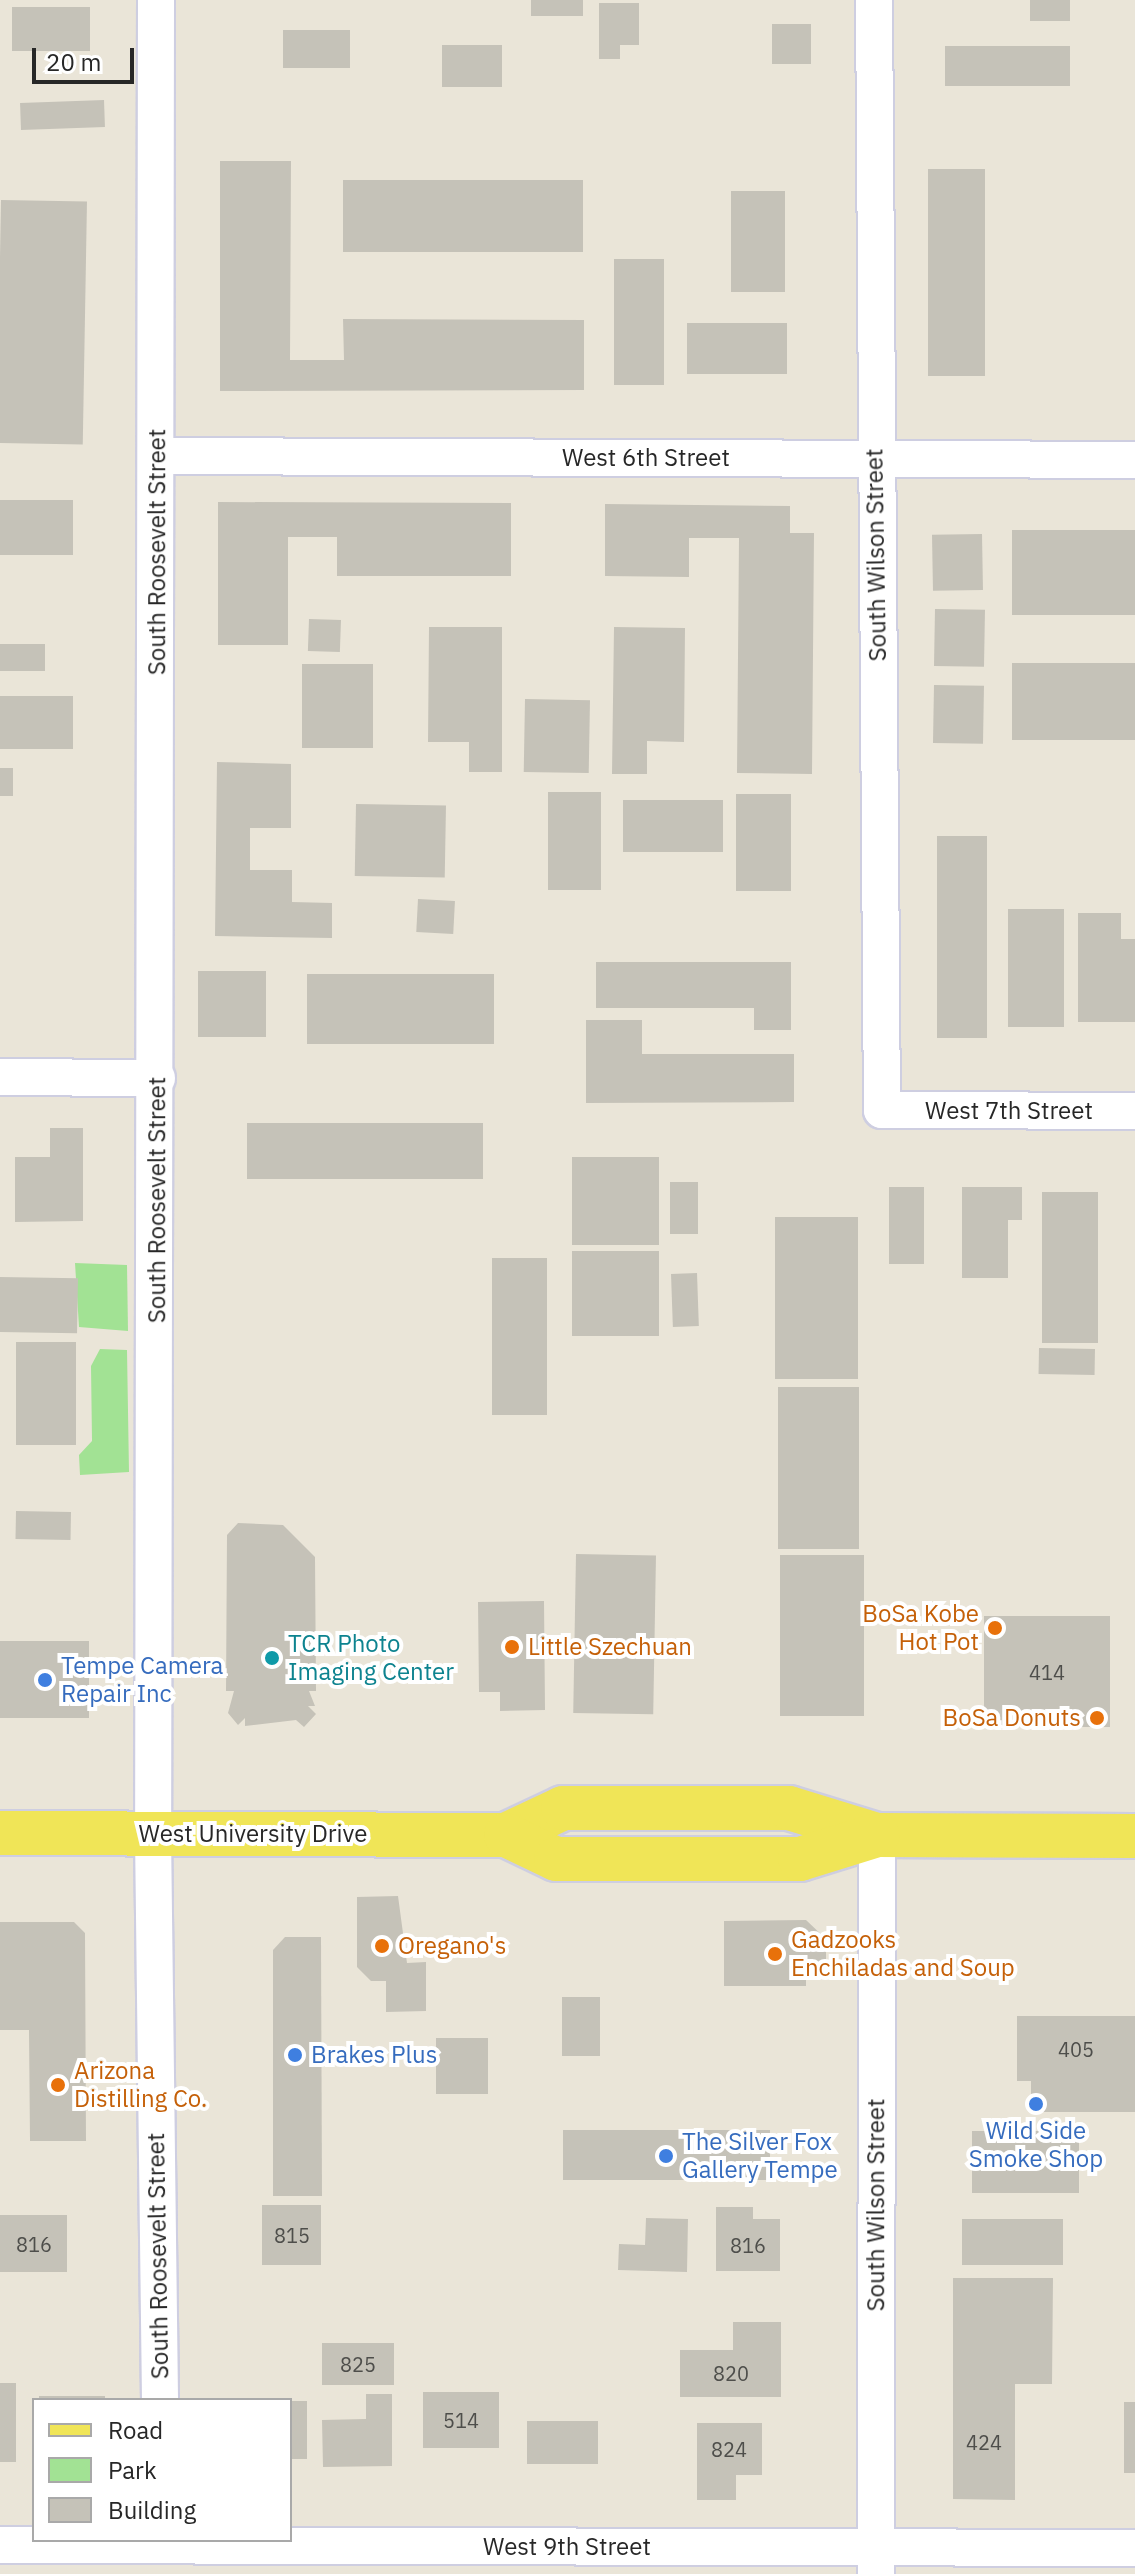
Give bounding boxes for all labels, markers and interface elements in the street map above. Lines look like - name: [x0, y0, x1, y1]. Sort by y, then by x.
- scale bar: [36, 32, 138, 82]
- text: 20 m: [46, 46, 101, 78]
- street label: South Roosevelt Street: [143, 429, 171, 675]
- street label: West 6th Street: [562, 444, 730, 472]
- street label: South Wilson Street: [860, 448, 892, 662]
- street label: South Roosevelt Street: [143, 1077, 171, 1323]
- street label: West 7th Street: [925, 1097, 1093, 1125]
- place label: BoSa Kobe Hot Pot: [862, 1600, 979, 1656]
- marker: BoSa Kobe Hot Pot: [986, 1619, 1004, 1637]
- place label: TCR Photo Imaging Center: [288, 1630, 454, 1686]
- place label: Little Szechuan: [528, 1633, 692, 1661]
- marker: Little Szechuan: [503, 1638, 521, 1656]
- marker: TCR Photo Imaging Center: [263, 1649, 281, 1667]
- place label: Tempe Camera Repair Inc: [61, 1652, 223, 1708]
- house number: 414: [1029, 1660, 1065, 1684]
- marker: Tempe Camera Repair Inc: [36, 1671, 54, 1689]
- place label: BoSa Donuts: [943, 1704, 1081, 1732]
- marker: BoSa Donuts: [1088, 1709, 1106, 1727]
- street label: West University Drive: [139, 1820, 367, 1848]
- place label: Gadzooks Enchiladas and Soup: [791, 1926, 1015, 1982]
- place label: Oregano's: [398, 1932, 506, 1960]
- marker: Oregano's: [373, 1937, 391, 1955]
- marker: Gadzooks Enchiladas and Soup: [766, 1945, 784, 1963]
- house number: 405: [1058, 2037, 1094, 2061]
- place label: Brakes Plus: [311, 2041, 437, 2069]
- marker: Brakes Plus: [286, 2046, 304, 2064]
- place label: Arizona Distilling Co.: [74, 2057, 207, 2113]
- marker: Arizona Distilling Co.: [49, 2076, 67, 2094]
- marker: Wild Side Smoke Shop: [1027, 2095, 1045, 2113]
- street label: South Wilson Street: [862, 2099, 890, 2311]
- place label: Wild Side Smoke Shop: [969, 2117, 1103, 2173]
- place label: The Silver Fox Gallery Tempe: [682, 2128, 838, 2184]
- street label: South Roosevelt Street: [141, 2133, 175, 2379]
- marker: The Silver Fox Gallery Tempe: [657, 2147, 675, 2165]
- house number: 815: [274, 2223, 310, 2247]
- house number: 816: [16, 2232, 52, 2256]
- house number: 816: [730, 2233, 766, 2257]
- house number: 825: [340, 2352, 376, 2376]
- house number: 820: [713, 2361, 749, 2385]
- legend: [32, 2398, 292, 2542]
- house number: 514: [443, 2408, 479, 2432]
- text: Road: [108, 2414, 163, 2446]
- house number: 424: [966, 2430, 1002, 2454]
- house number: 824: [711, 2437, 747, 2461]
- text: Park: [108, 2454, 157, 2486]
- text: Building: [108, 2494, 196, 2526]
- street label: West 9th Street: [483, 2533, 651, 2561]

